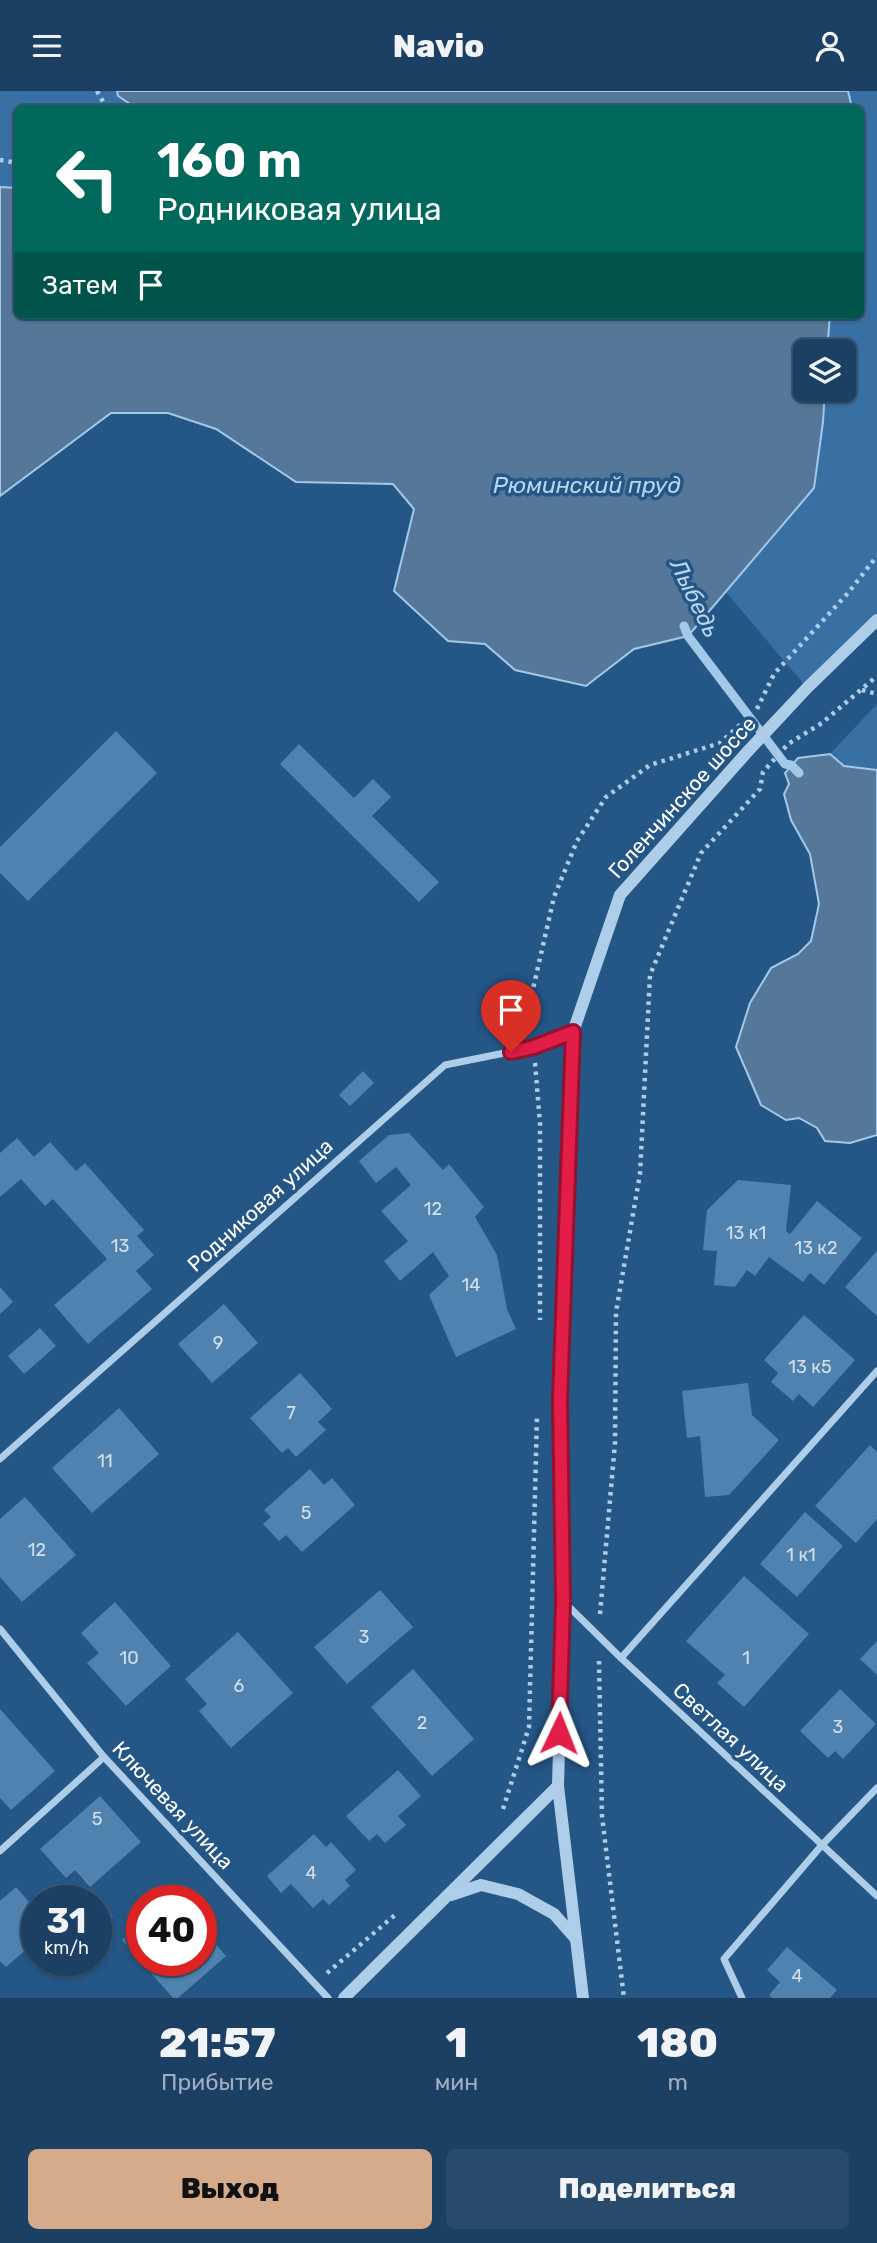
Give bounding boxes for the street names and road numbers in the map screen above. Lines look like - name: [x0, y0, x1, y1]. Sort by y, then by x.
- street label: Голенчинское шоссе: [603, 711, 761, 883]
- street label: Родниковая улица: [182, 1133, 338, 1277]
- street label: Светлая улица: [668, 1677, 794, 1797]
- street label: Ключевая улица: [107, 1736, 239, 1874]

